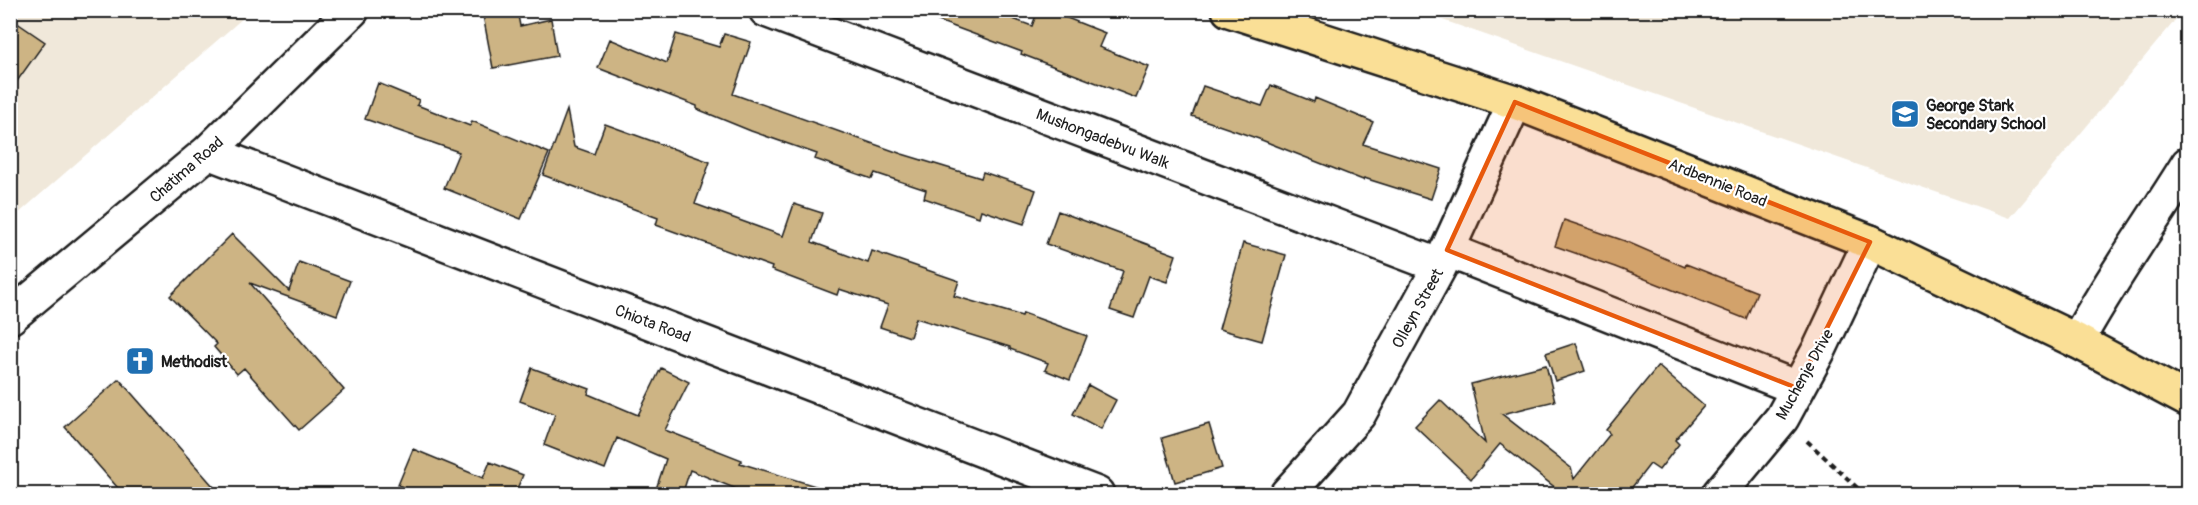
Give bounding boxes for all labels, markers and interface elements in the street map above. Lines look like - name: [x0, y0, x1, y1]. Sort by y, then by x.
- place label: George Stark Secondary School: [1926, 96, 2046, 134]
- school or university icon: George Stark Secondary School: [1889, 98, 1921, 130]
- street label: Mushongadebvu Walk: [1033, 104, 1172, 174]
- street label: Chatima Road: [146, 132, 228, 207]
- street label: Ardbennie Road: [1665, 154, 1770, 212]
- street label: Olleyn Street: [1388, 264, 1448, 352]
- street label: Chiota Road: [612, 300, 693, 348]
- street label: Muchenje Drive: [1772, 325, 1838, 424]
- church icon: Methodist: [124, 345, 156, 377]
- place label: Methodist: [161, 352, 228, 372]

